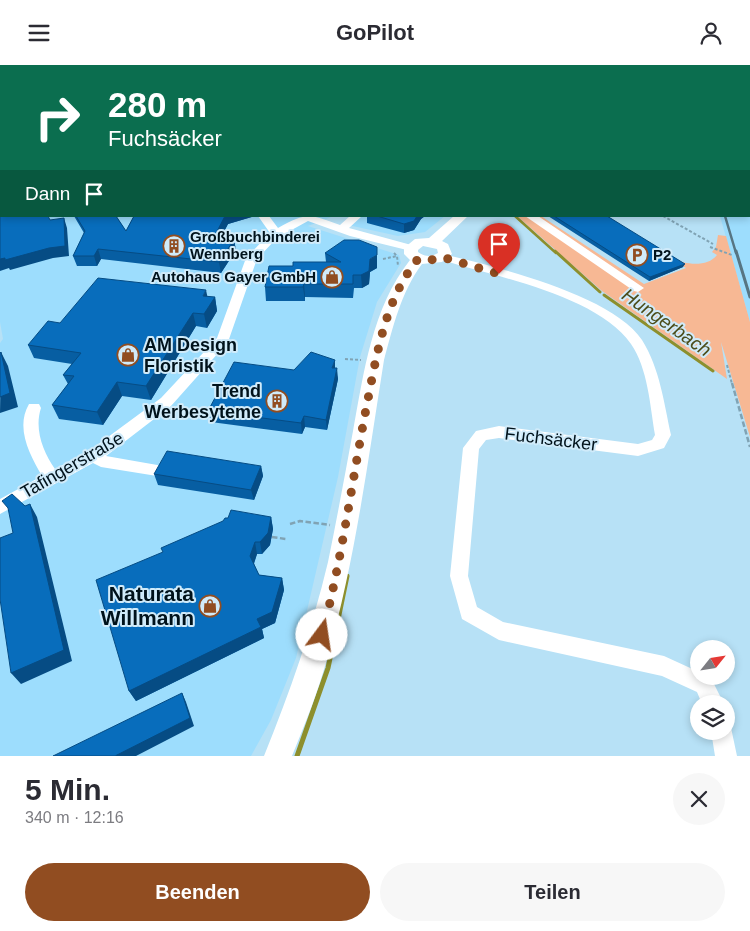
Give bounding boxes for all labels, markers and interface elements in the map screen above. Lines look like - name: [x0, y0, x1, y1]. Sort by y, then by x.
- icon: menu: [25, 19, 53, 47]
- icon: person: [697, 19, 725, 47]
- text: GoPilot: [336, 20, 414, 45]
- icon: right: [25, 85, 90, 150]
- text: 280 m: [108, 85, 207, 124]
- text: Fuchsäcker: [108, 126, 222, 151]
- icon: arrive: [80, 180, 108, 208]
- text: Dann: [25, 183, 70, 204]
- pin: [478, 223, 520, 274]
- place label: Großbuchbinderei Wennberg: [190, 228, 320, 262]
- icon: arrive: [485, 230, 513, 258]
- building icon: Großbuchbinderei Wennberg: [162, 234, 186, 258]
- parking icon: P2: [625, 243, 649, 267]
- place label: P2: [653, 246, 671, 263]
- shop icon: Autohaus Gayer GmbH: [320, 265, 344, 289]
- place label: Autohaus Gayer GmbH: [151, 268, 316, 285]
- water label: Hungerbach: [618, 284, 715, 361]
- place label: AM Design Floristik: [144, 335, 237, 376]
- shop icon: AM Design Floristik: [116, 343, 140, 367]
- place label: Trend Werbesyteme: [144, 381, 261, 422]
- building icon: Trend Werbesyteme: [265, 389, 289, 413]
- street label: Fuchsäcker: [504, 423, 598, 455]
- street label: Tafingerstraße: [17, 428, 127, 502]
- place label: Naturata Willmann: [101, 582, 194, 629]
- shop icon: Naturata Willmann: [198, 594, 222, 618]
- position arrow: [295, 608, 347, 660]
- north arrow: [690, 640, 735, 685]
- map controls: [690, 640, 735, 740]
- button: layers: [690, 695, 735, 740]
- text: 5 Min.: [25, 773, 110, 806]
- button: close: [673, 773, 725, 825]
- text: 340 m · 12:16: [25, 809, 124, 826]
- button: Beenden: [25, 863, 370, 921]
- button: Teilen: [380, 863, 725, 921]

